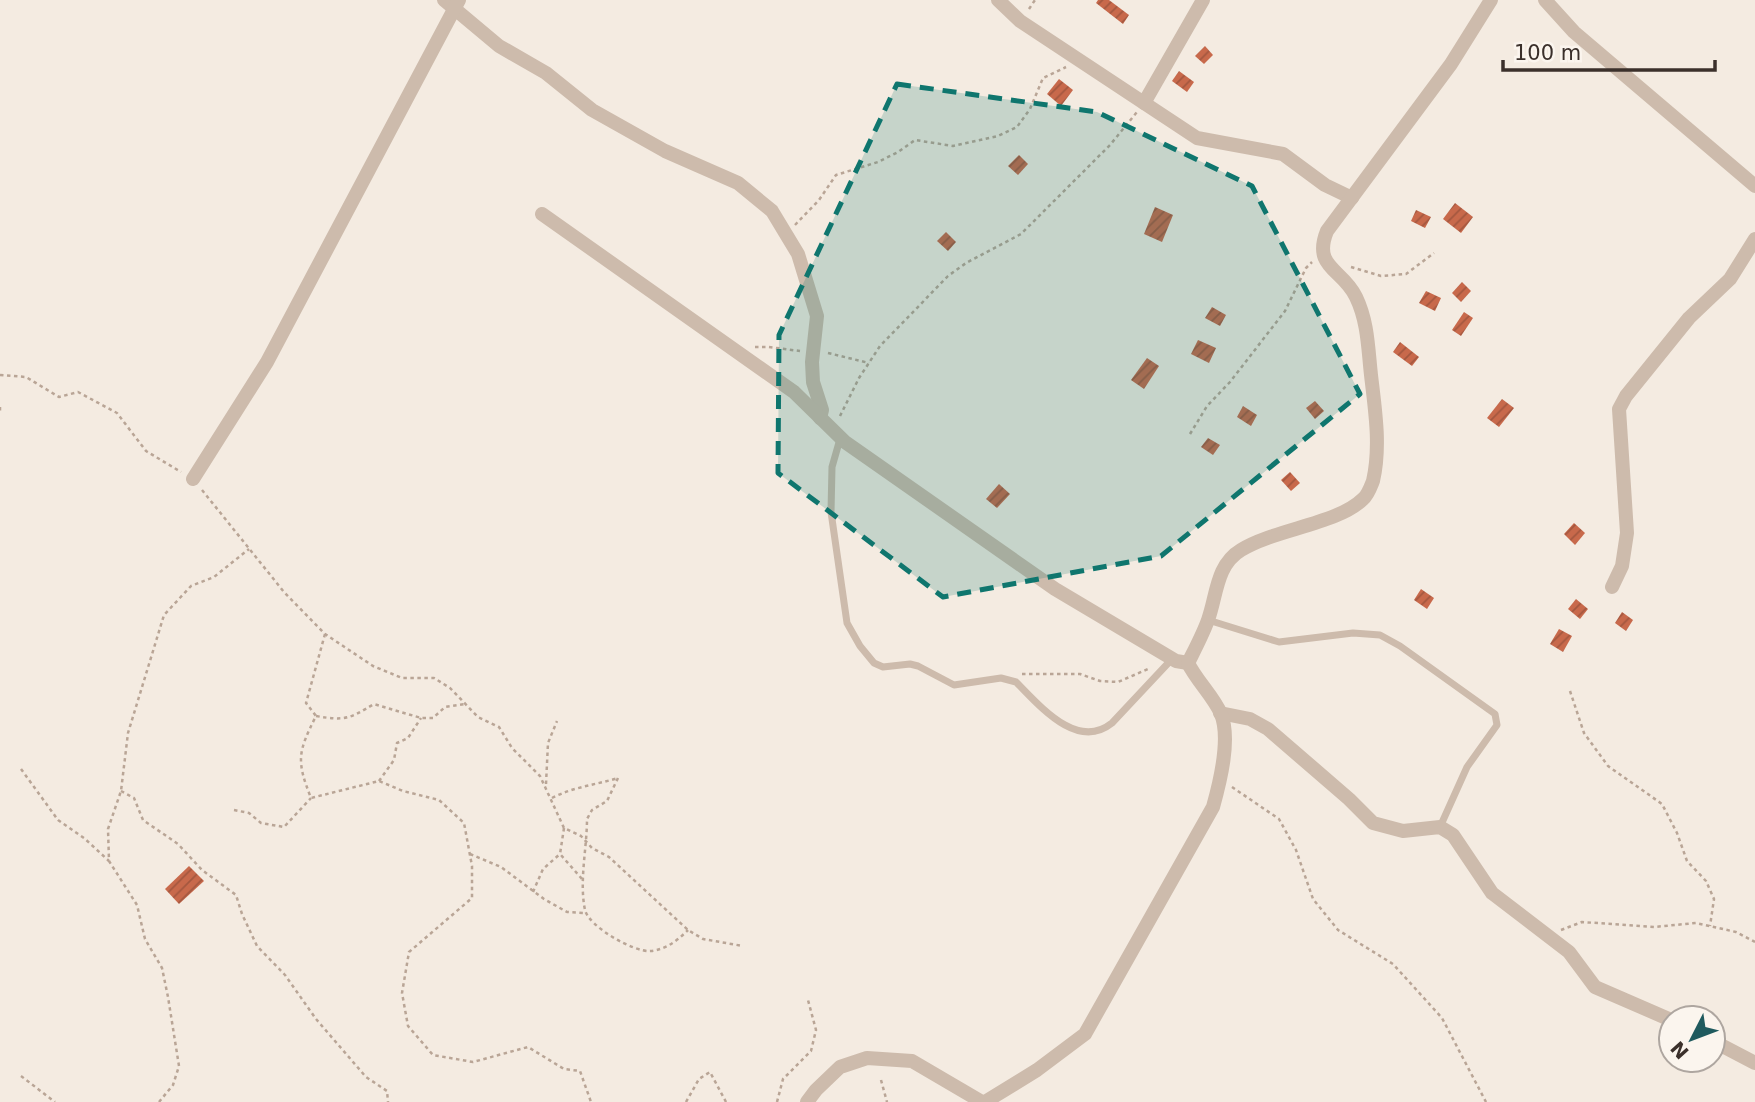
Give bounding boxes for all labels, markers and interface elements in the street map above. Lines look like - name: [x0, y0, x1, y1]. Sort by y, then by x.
- scale bar: [1503, 28, 1715, 72]
- text: 100 m: [1514, 41, 1581, 65]
- north arrow: [1657, 1004, 1727, 1074]
- text: N: [1666, 1037, 1693, 1064]

